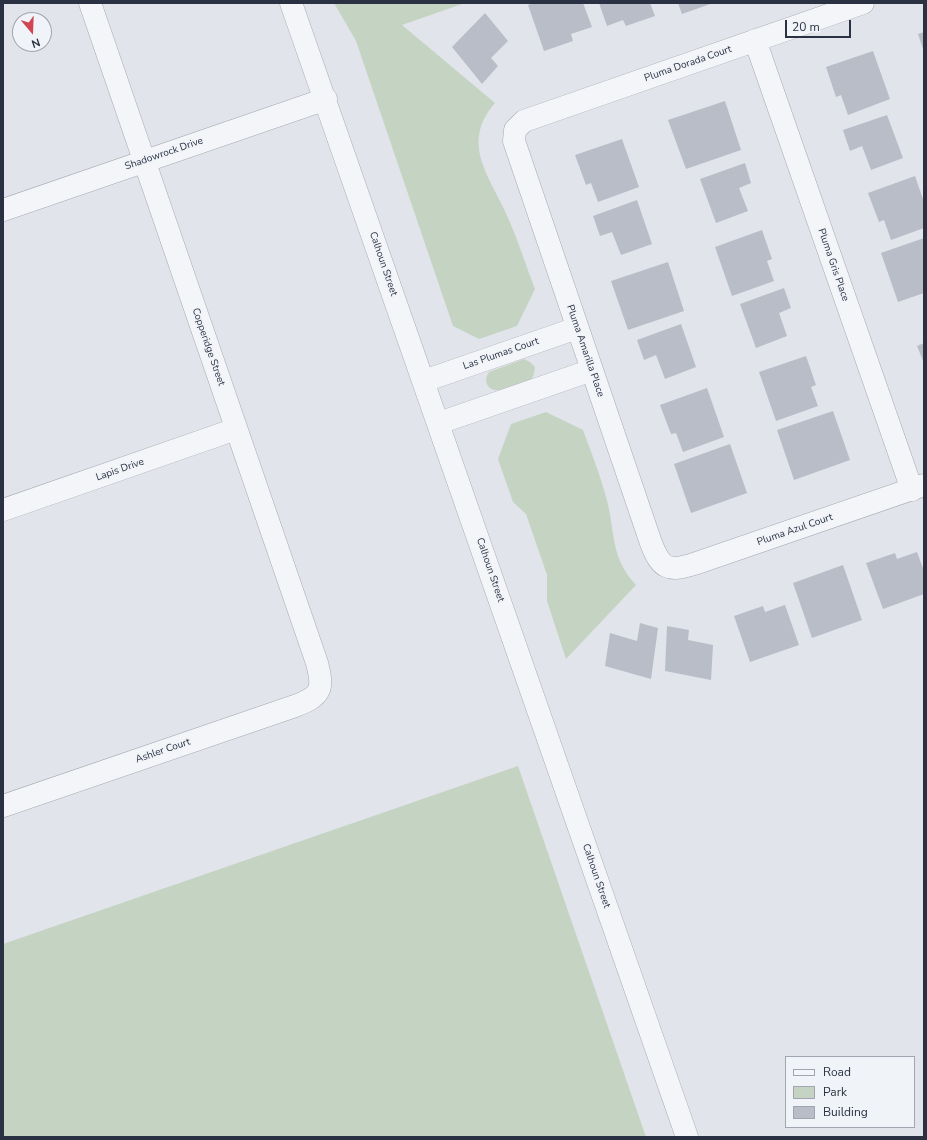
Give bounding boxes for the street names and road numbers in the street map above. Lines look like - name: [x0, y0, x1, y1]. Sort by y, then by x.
- street label: Pluma Dorada Court: [643, 43, 733, 85]
- street label: Shadowrock Drive: [123, 135, 205, 173]
- street label: Pluma Gris Place: [815, 227, 851, 303]
- street label: Calhoun Street: [366, 230, 400, 298]
- street label: Pluma Amarilla Place: [564, 303, 606, 399]
- street label: Copperidge Street: [189, 306, 227, 388]
- street label: Las Plumas Court: [462, 335, 540, 373]
- street label: Lapis Drive: [94, 456, 146, 484]
- street label: Pluma Azul Court: [756, 511, 834, 549]
- street label: Calhoun Street: [473, 536, 507, 604]
- street label: Ashler Court: [134, 736, 192, 766]
- street label: Calhoun Street: [579, 842, 613, 910]

